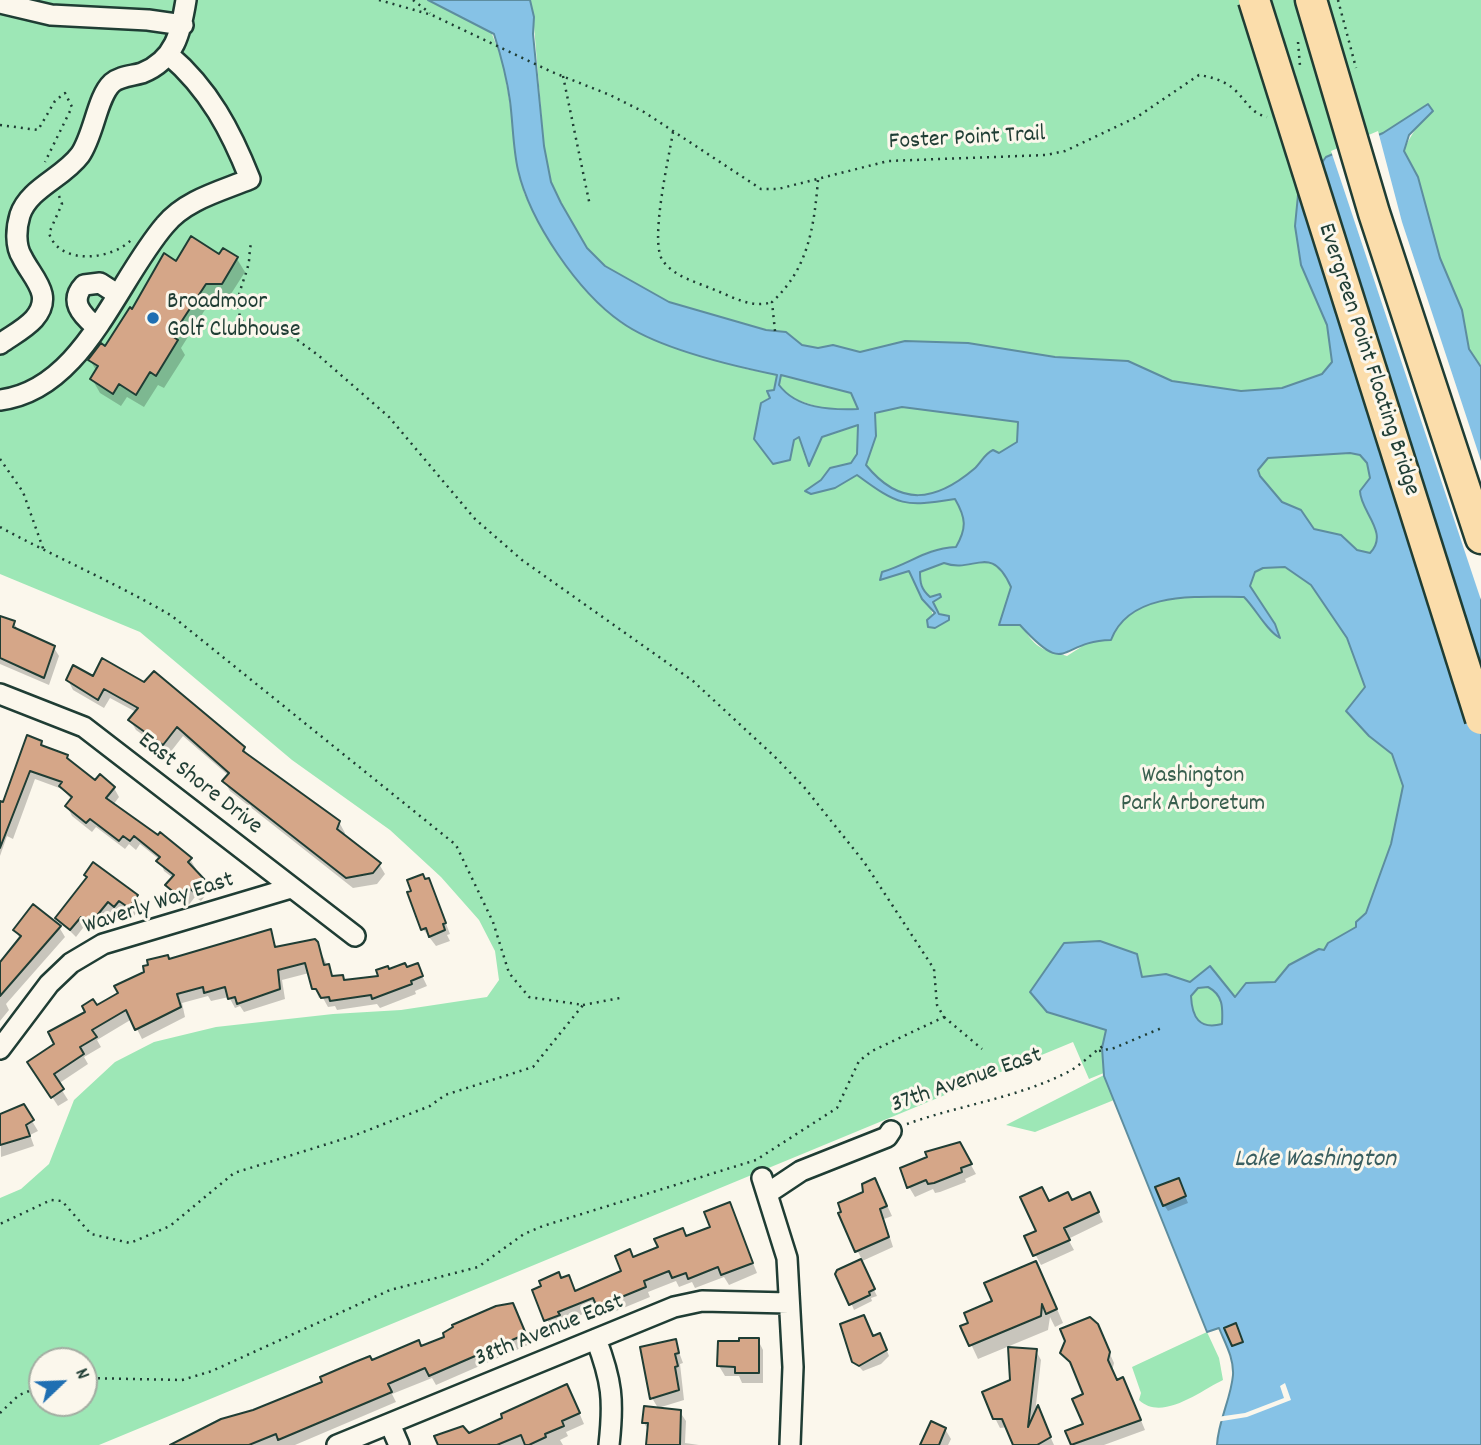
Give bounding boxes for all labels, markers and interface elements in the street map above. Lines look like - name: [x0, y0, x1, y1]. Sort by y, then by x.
- street label: Foster Point Trail: [888, 122, 1046, 158]
- street label: Evergreen Point Floating Bridge: [1309, 220, 1425, 500]
- place label: Broadmoor Golf Clubhouse: [167, 290, 300, 346]
- marker: Broadmoor Golf Clubhouse: [145, 310, 161, 326]
- street label: East Shore Drive: [131, 727, 267, 843]
- park label: Washington Park Arboretum: [1121, 764, 1265, 820]
- street label: Waverly Way East: [80, 867, 238, 943]
- street label: 37th Avenue East: [888, 1043, 1046, 1121]
- water label: Lake Washington: [1234, 1145, 1396, 1177]
- street label: 38th Avenue East: [471, 1289, 629, 1375]
- north arrow: [28, 1347, 98, 1417]
- text: N: [67, 1365, 95, 1384]

